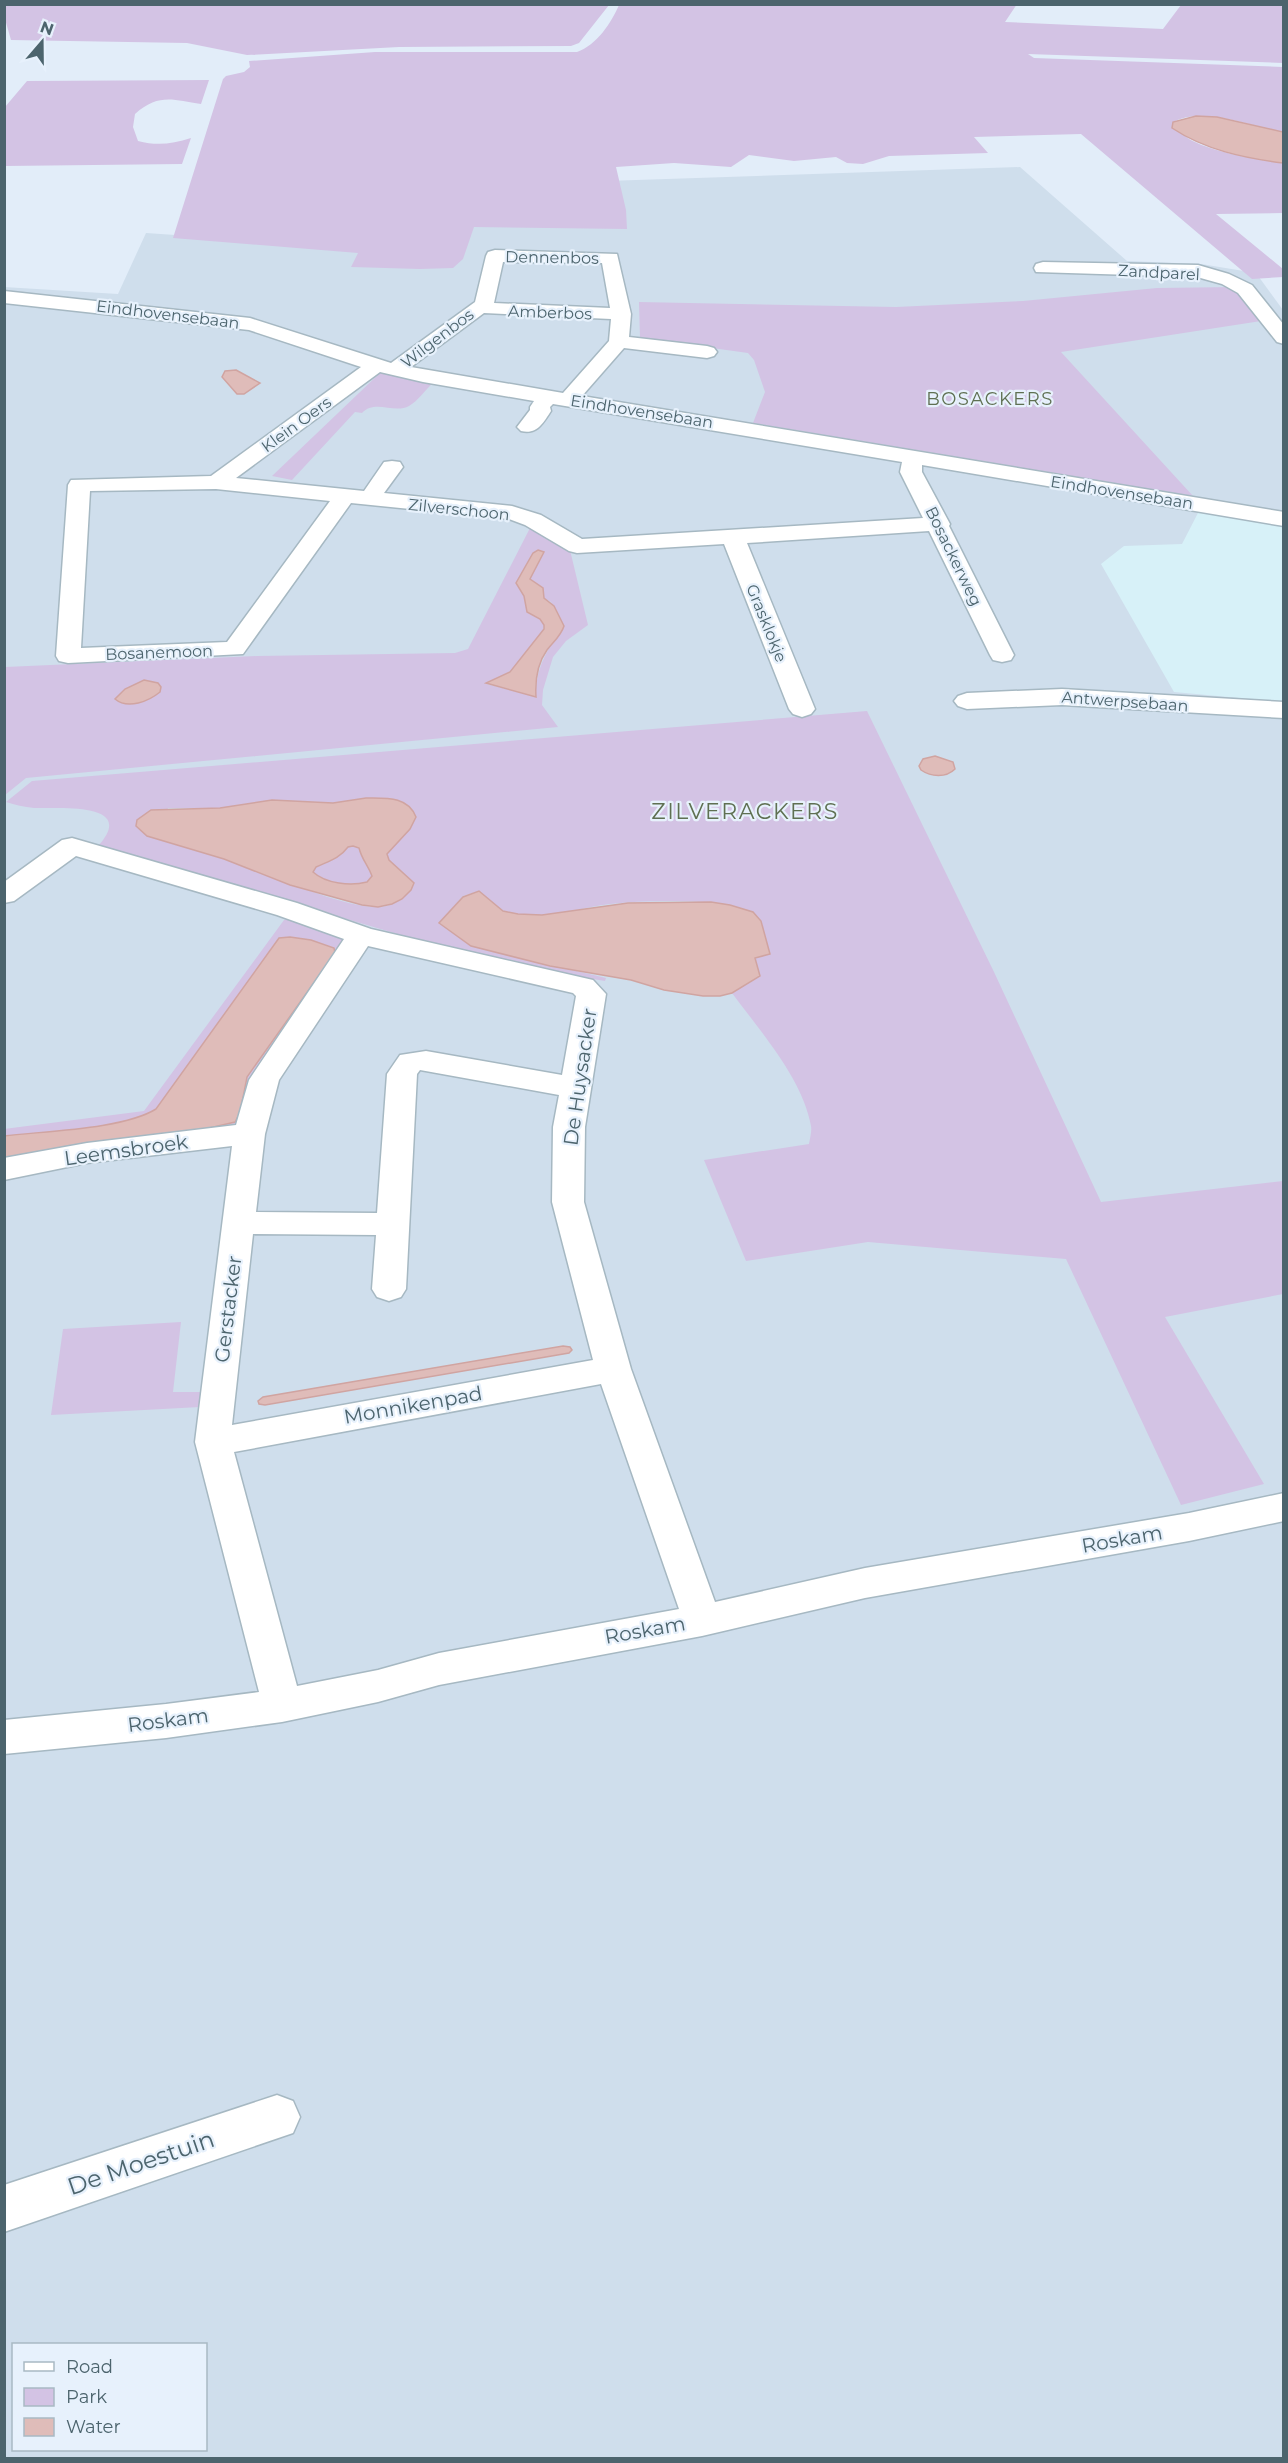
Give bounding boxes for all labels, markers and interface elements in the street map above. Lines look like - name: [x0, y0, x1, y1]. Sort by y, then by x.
- north arrow: [12, 12, 72, 72]
- text: N: [38, 17, 56, 40]
- street label: Dennenbos: [505, 247, 599, 268]
- street label: Zandparel: [1118, 261, 1200, 284]
- street label: Eindhovensebaan: [95, 296, 241, 333]
- street label: Amberbos: [508, 302, 592, 323]
- street label: Wilgenbos: [397, 305, 478, 372]
- district label: BOSACKERS: [926, 388, 1054, 410]
- street label: Eindhovensebaan: [569, 391, 715, 432]
- street label: Klein Oers: [258, 393, 335, 456]
- street label: Eindhovensebaan: [1049, 472, 1195, 513]
- street label: Zilverschoon: [407, 495, 511, 524]
- street label: Bosackerweg: [921, 503, 986, 609]
- street label: Grasklokje: [742, 581, 791, 665]
- street label: Bosanemoon: [105, 641, 213, 664]
- street label: Antwerpsebaan: [1061, 688, 1189, 715]
- district label: ZILVERACKERS: [651, 798, 839, 825]
- street label: De Huysacker: [558, 1007, 602, 1147]
- street label: Leemsbroek: [63, 1129, 189, 1171]
- street label: Gerstacker: [210, 1254, 246, 1364]
- street label: Monnikenpad: [342, 1381, 484, 1429]
- street label: Roskam: [1080, 1520, 1164, 1558]
- street label: Roskam: [603, 1611, 687, 1649]
- street label: Roskam: [126, 1703, 210, 1737]
- street label: De Moestuin: [64, 2124, 218, 2201]
- legend: [12, 2343, 207, 2451]
- text: Road: [66, 2356, 113, 2378]
- text: Park: [66, 2386, 107, 2408]
- text: Water: [66, 2416, 121, 2438]

